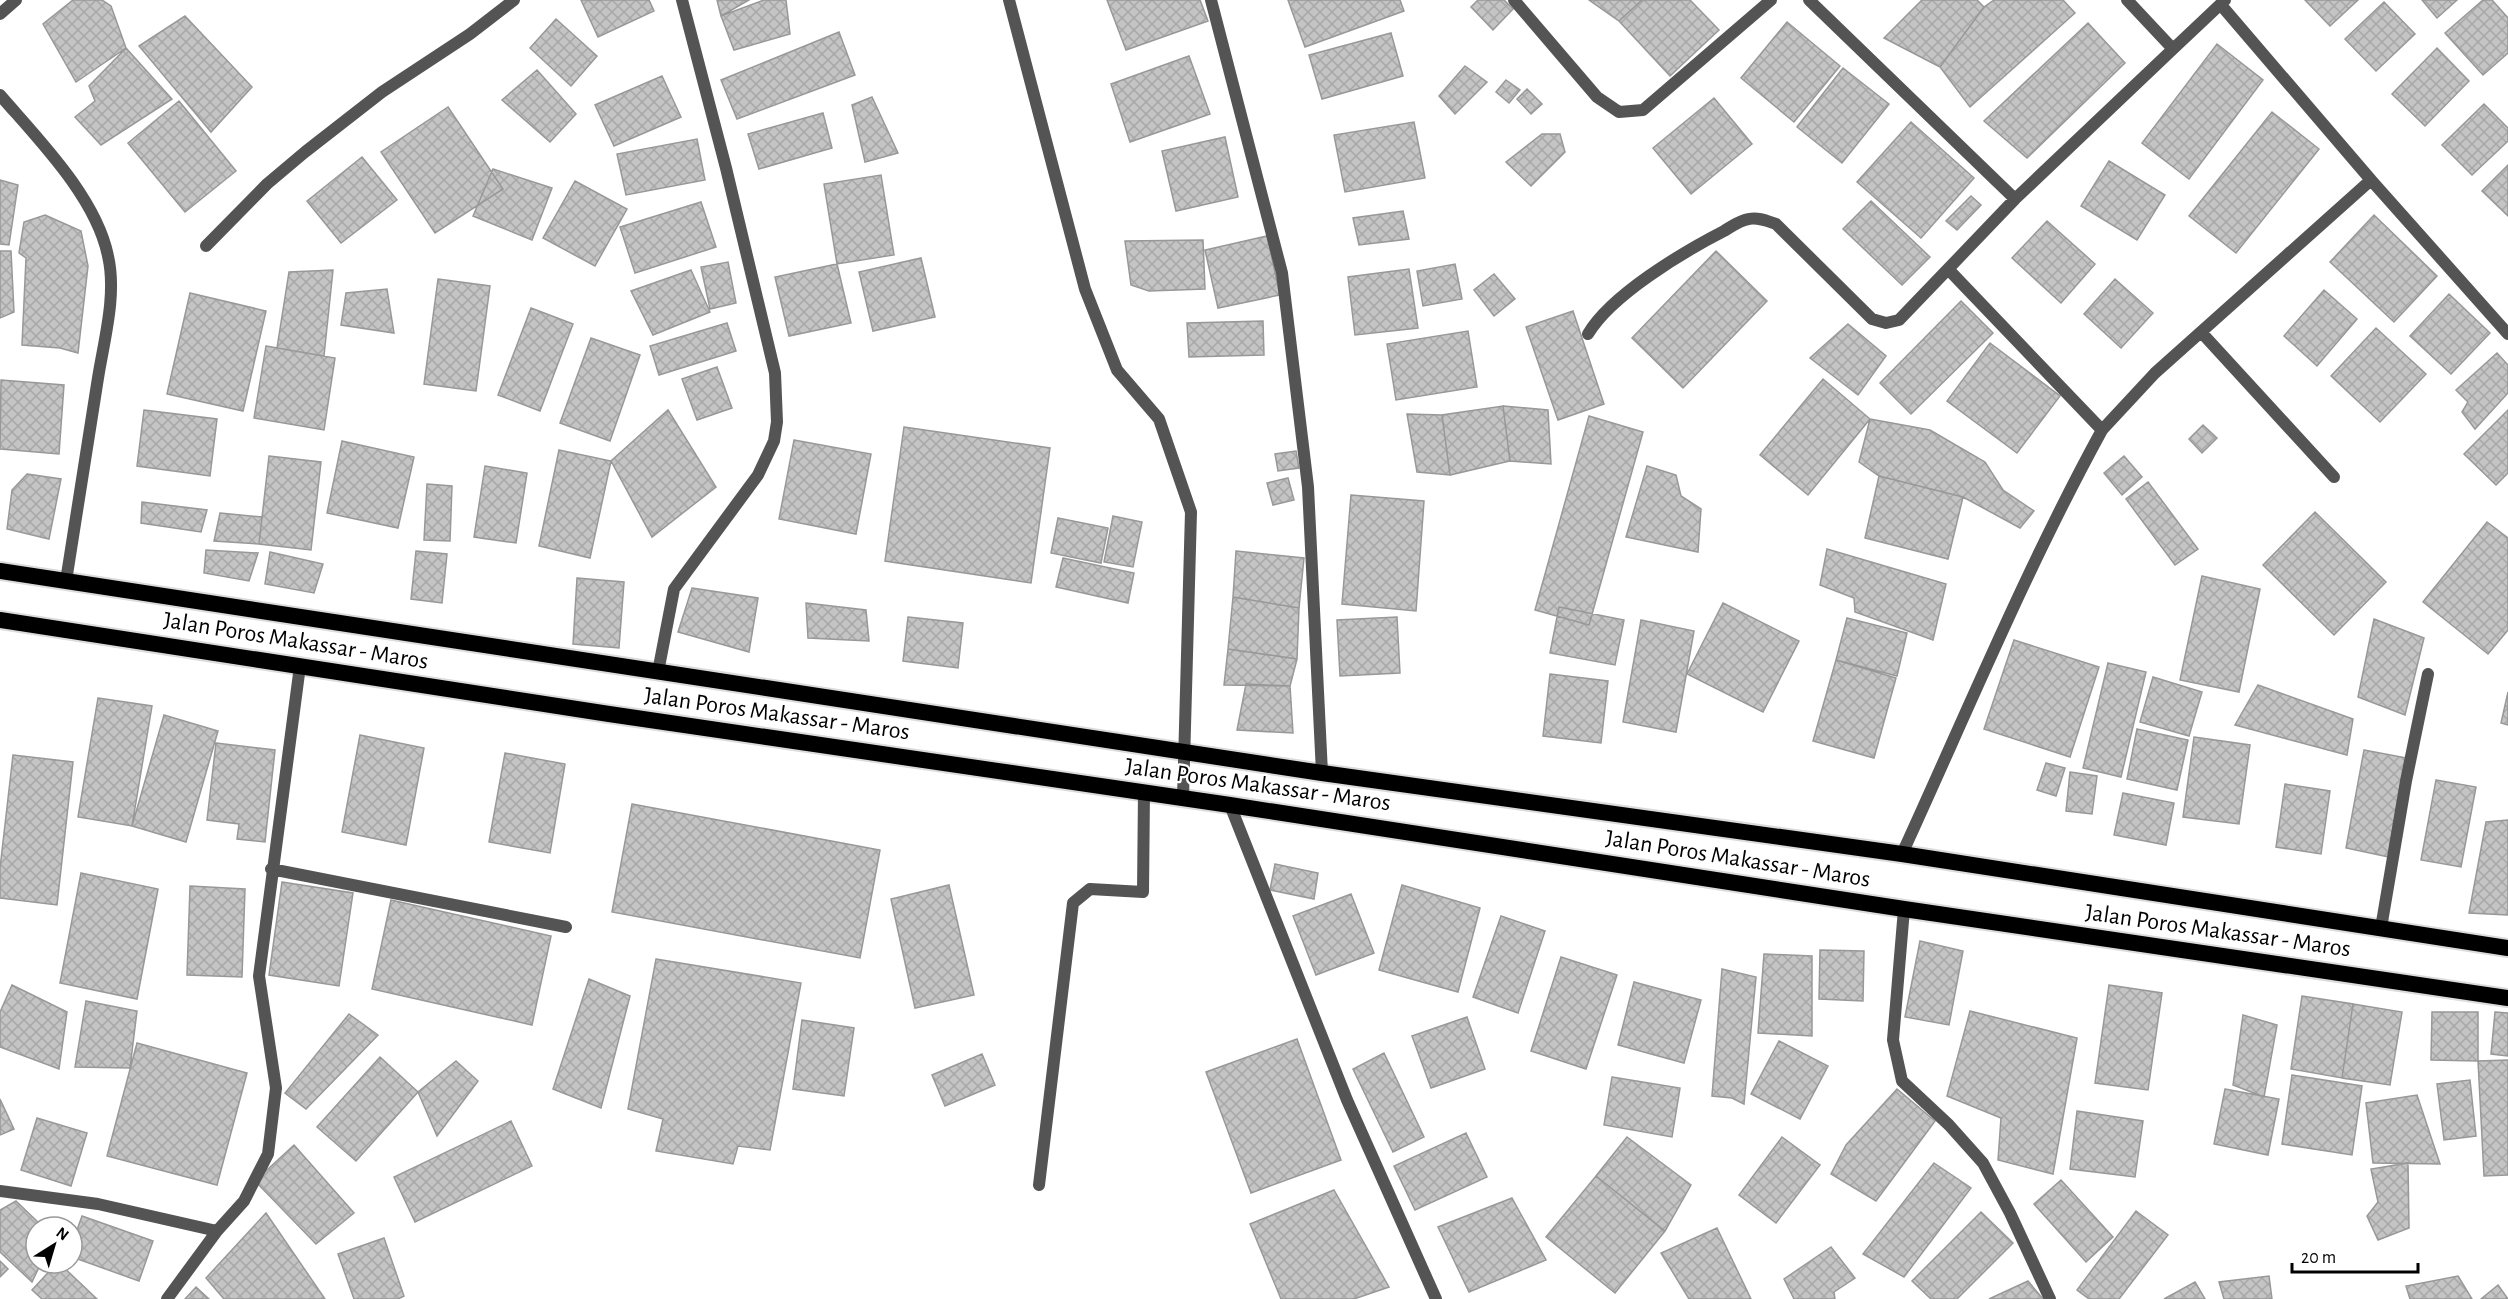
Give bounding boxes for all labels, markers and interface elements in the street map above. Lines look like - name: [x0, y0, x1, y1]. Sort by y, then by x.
- street label: Jalan Poros Makassar - Maros: [162, 608, 430, 674]
- street label: Jalan Poros Makassar - Maros: [643, 684, 911, 744]
- street label: Jalan Poros Makassar - Maros: [1124, 755, 1392, 815]
- street label: Jalan Poros Makassar - Maros: [1604, 826, 1872, 892]
- street label: Jalan Poros Makassar - Maros: [2084, 901, 2352, 961]
- north arrow: [24, 1215, 84, 1275]
- text: N: [53, 1224, 72, 1244]
- scale bar: [2292, 1236, 2418, 1274]
- text: 20 m: [2301, 1249, 2336, 1267]

